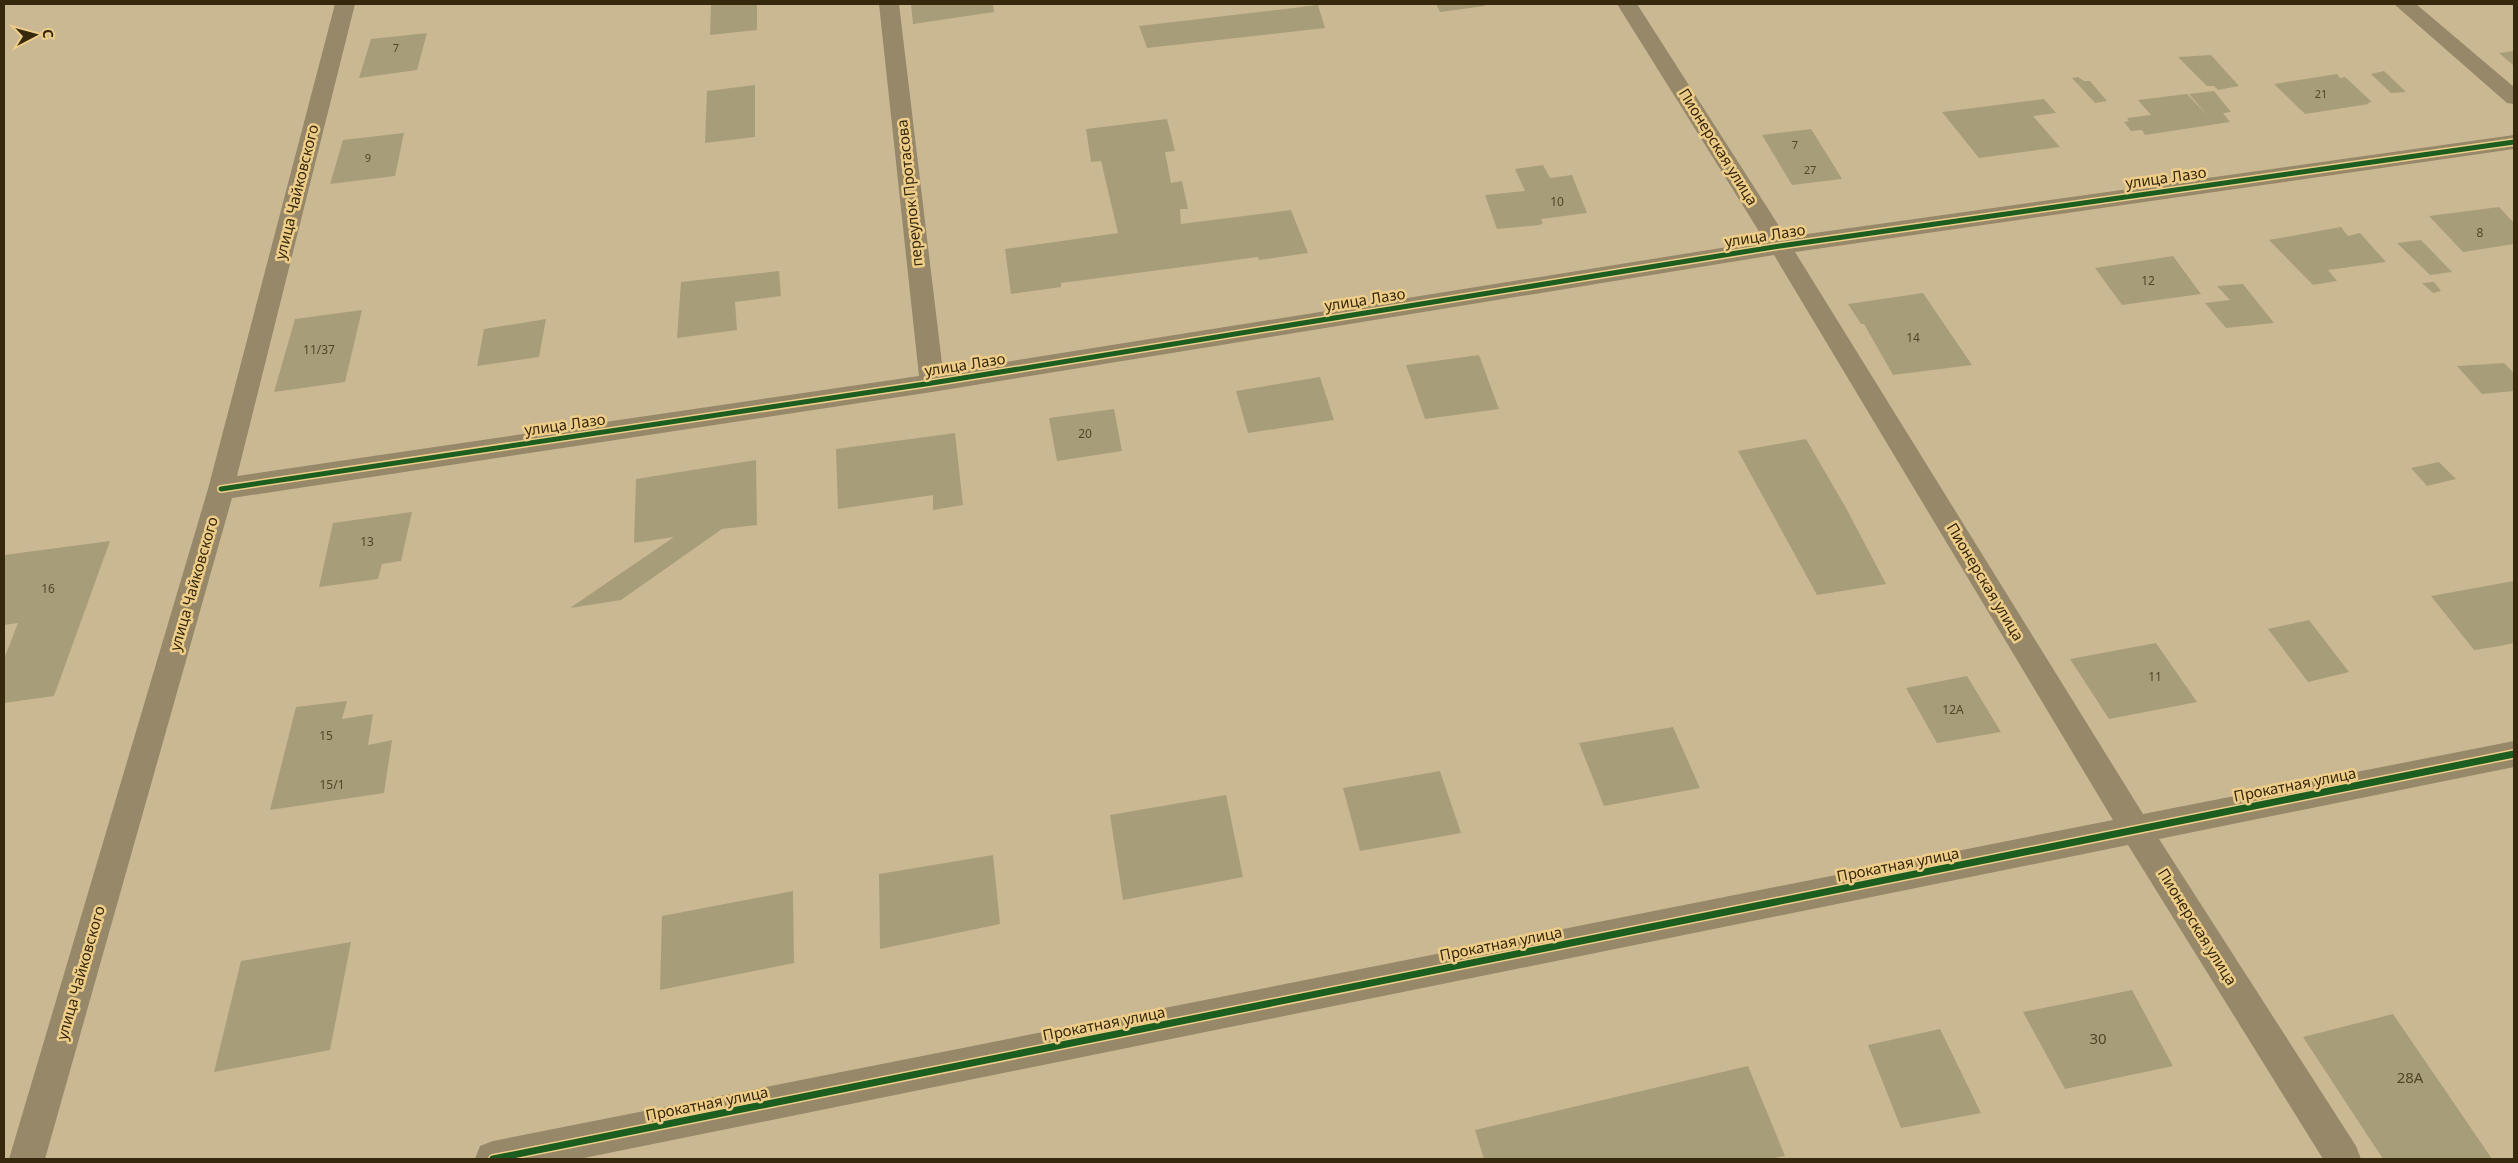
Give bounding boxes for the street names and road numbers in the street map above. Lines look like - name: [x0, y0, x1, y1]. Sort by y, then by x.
- street label: Пионерская улица: [1675, 84, 1763, 209]
- street label: переулок Протасова: [891, 119, 927, 268]
- street label: улица Чайковского: [270, 122, 323, 261]
- street label: улица Лазо: [2124, 161, 2208, 193]
- street label: улица Лазо: [1723, 219, 1807, 251]
- street label: улица Лазо: [1323, 283, 1407, 315]
- street label: улица Лазо: [923, 348, 1007, 380]
- street label: улица Лазо: [523, 408, 607, 440]
- street label: улица Чайковского: [164, 514, 222, 653]
- street label: Пионерская улица: [1943, 519, 2029, 644]
- street label: Прокатная улица: [2232, 762, 2358, 806]
- street label: Прокатная улица: [1835, 842, 1961, 886]
- street label: Пионерская улица: [2154, 864, 2242, 989]
- street label: улица Чайковского: [51, 903, 109, 1042]
- street label: Прокатная улица: [1438, 921, 1564, 965]
- street label: Прокатная улица: [1041, 1001, 1167, 1045]
- street label: Прокатная улица: [644, 1081, 770, 1125]

